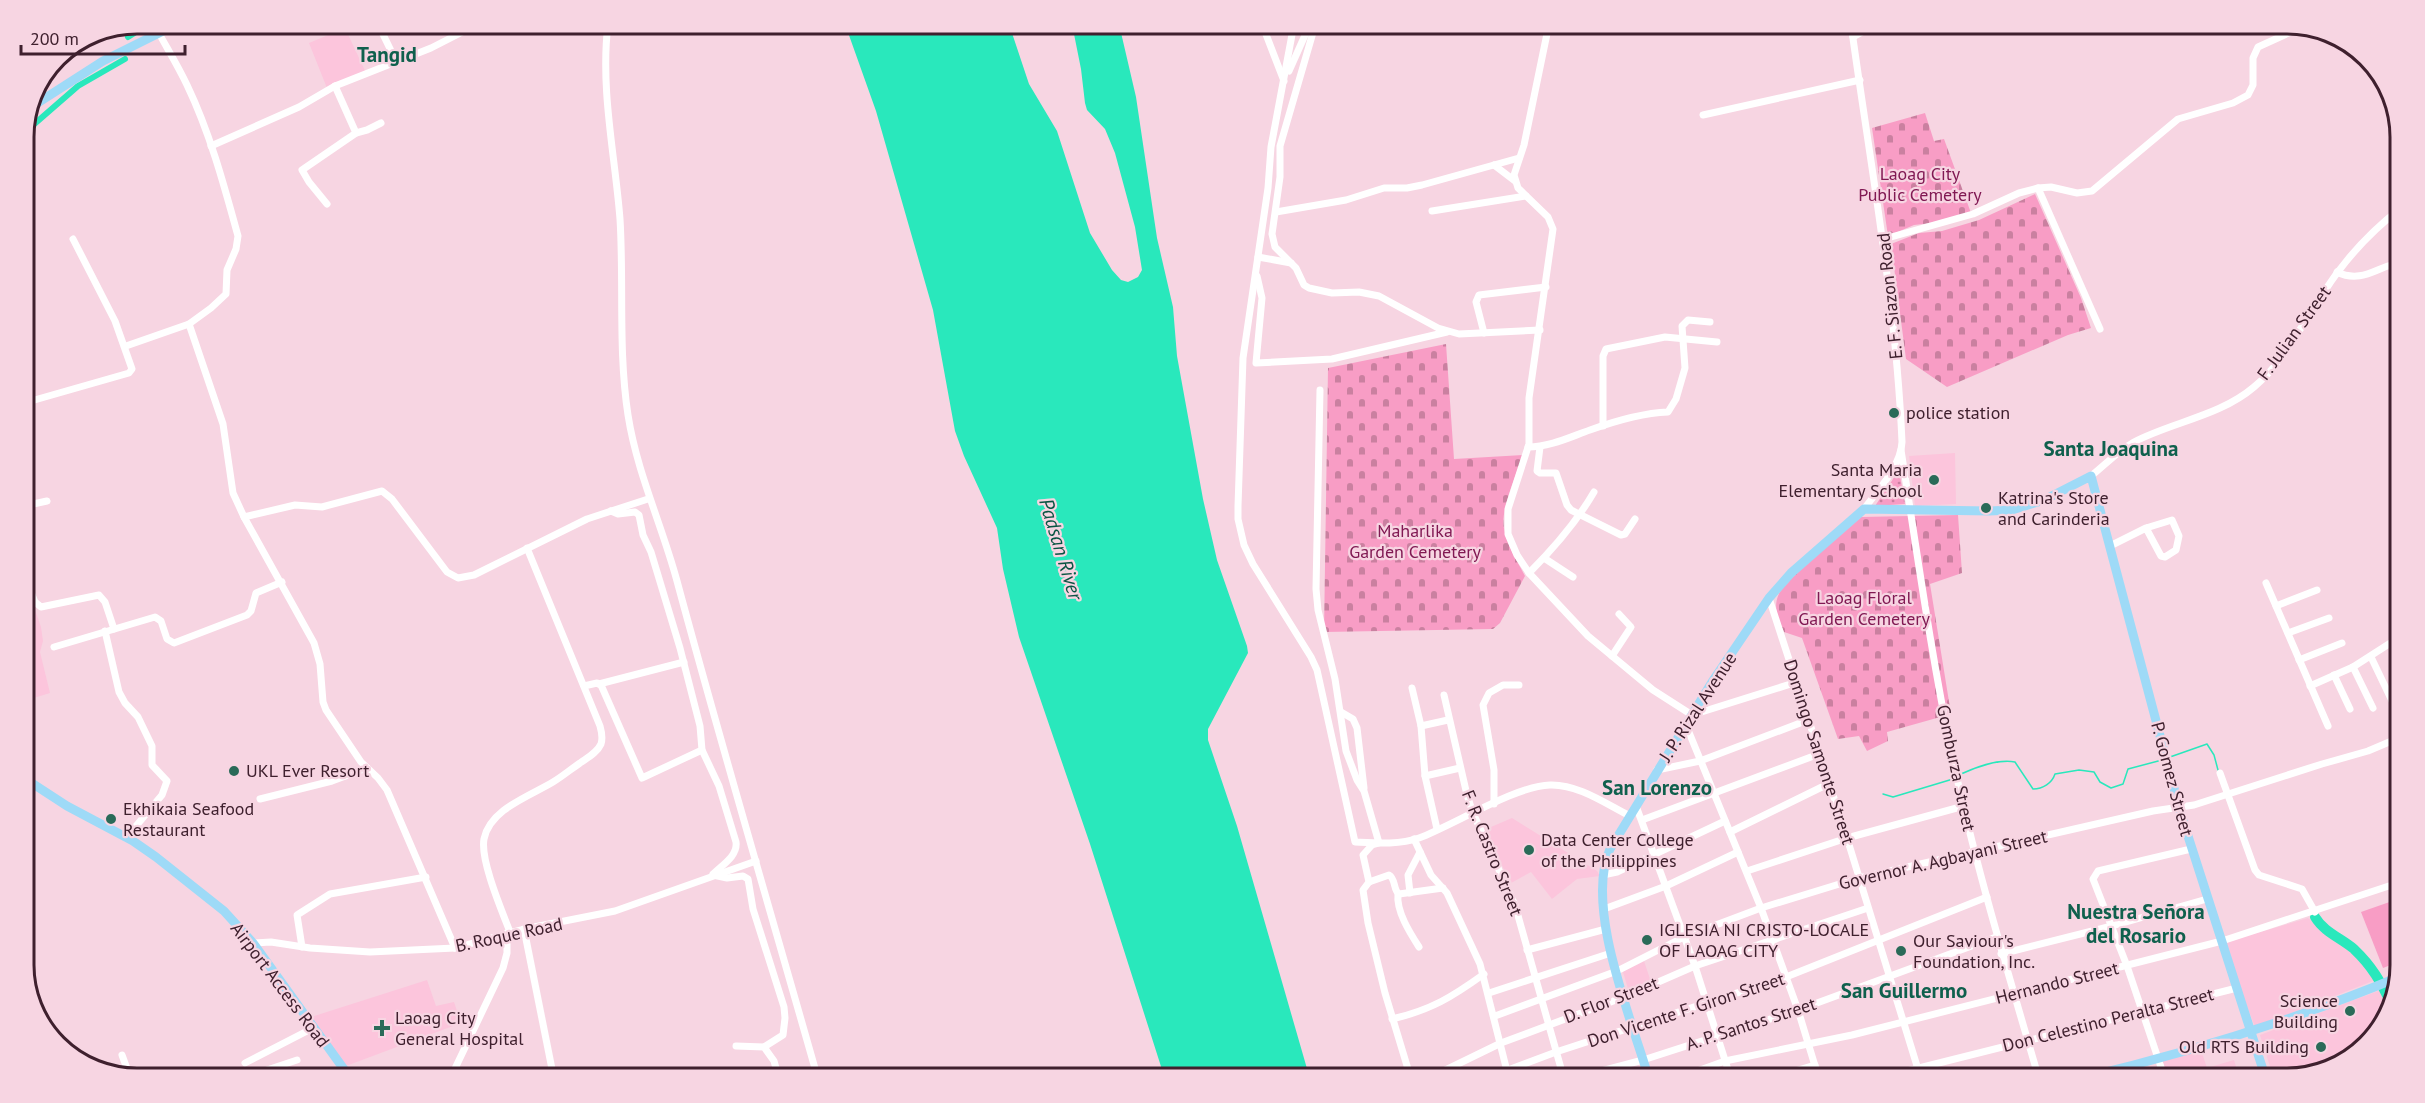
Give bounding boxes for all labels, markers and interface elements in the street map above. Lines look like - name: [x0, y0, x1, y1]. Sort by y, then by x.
- scale bar: [21, 18, 184, 56]
- text: 200 m: [30, 27, 79, 50]
- district label: Tangid: [357, 41, 417, 68]
- park label: Laoag City Public Cemetery: [1858, 162, 1982, 206]
- street label: E. F. Siazon Road: [1871, 232, 1908, 360]
- street label: F. Julian Street: [2252, 281, 2336, 384]
- place label: police station: [1906, 401, 2010, 424]
- marker: police station: [1887, 406, 1901, 420]
- district label: Santa Joaquina: [2044, 435, 2178, 462]
- place label: Santa Maria Elementary School: [1779, 458, 1923, 502]
- marker: Santa Maria Elementary School: [1927, 473, 1941, 487]
- place label: Katrina's Store and Carinderia: [1998, 486, 2110, 530]
- water label: Padsan River: [1033, 495, 1089, 604]
- marker: Katrina's Store and Carinderia: [1979, 501, 1993, 515]
- park label: Maharlika Garden Cemetery: [1349, 519, 1481, 563]
- park label: Laoag Floral Garden Cemetery: [1798, 586, 1930, 630]
- street label: J. P. Rizal Avenue: [1653, 648, 1741, 767]
- street label: Domingo Samonte Street: [1779, 656, 1860, 847]
- street label: Gomburza Street: [1932, 703, 1981, 833]
- street label: P. Gomez Street: [2146, 719, 2199, 839]
- place label: UKL Ever Resort: [246, 759, 369, 782]
- marker: UKL Ever Resort: [227, 764, 241, 778]
- district label: San Lorenzo: [1602, 774, 1712, 801]
- street label: F. R. Castro Street: [1457, 787, 1528, 919]
- place label: Ekhikaia Seafood Restaurant: [123, 797, 254, 841]
- marker: Ekhikaia Seafood Restaurant: [104, 812, 118, 826]
- street label: Governor A. Agbayani Street: [1836, 824, 2049, 895]
- place label: Data Center College of the Philippines: [1541, 828, 1694, 872]
- marker: Data Center College of the Philippines: [1522, 843, 1536, 857]
- district label: Nuestra Señora del Rosario: [2067, 898, 2205, 949]
- street label: B. Roque Road: [453, 912, 564, 957]
- street label: Airport Access Road: [226, 918, 335, 1052]
- place label: IGLESIA NI CRISTO-LOCALE OF LAOAG CITY: [1659, 918, 1869, 962]
- place label: Our Saviour's Foundation, Inc.: [1913, 929, 2035, 973]
- marker: IGLESIA NI CRISTO-LOCALE OF LAOAG CITY: [1640, 933, 1654, 947]
- marker: Our Saviour's Foundation, Inc.: [1894, 944, 1908, 958]
- street label: Hernando Street: [1993, 956, 2121, 1009]
- street label: Don Vicente F. Giron Street: [1584, 967, 1787, 1052]
- street label: D. Flor Street: [1560, 971, 1661, 1028]
- district label: San Guillermo: [1841, 977, 1967, 1004]
- street label: Don Celestino Peralta Street: [2000, 982, 2216, 1057]
- place label: Science Building: [2274, 989, 2338, 1033]
- street label: A. P. Santos Street: [1683, 992, 1819, 1055]
- marker: Science Building: [2343, 1004, 2357, 1018]
- place label: Laoag City General Hospital: [395, 1006, 524, 1050]
- marker: Laoag City General Hospital: [373, 1019, 391, 1037]
- place label: Old RTS Building: [2179, 1035, 2309, 1058]
- marker: Old RTS Building: [2314, 1040, 2328, 1054]

